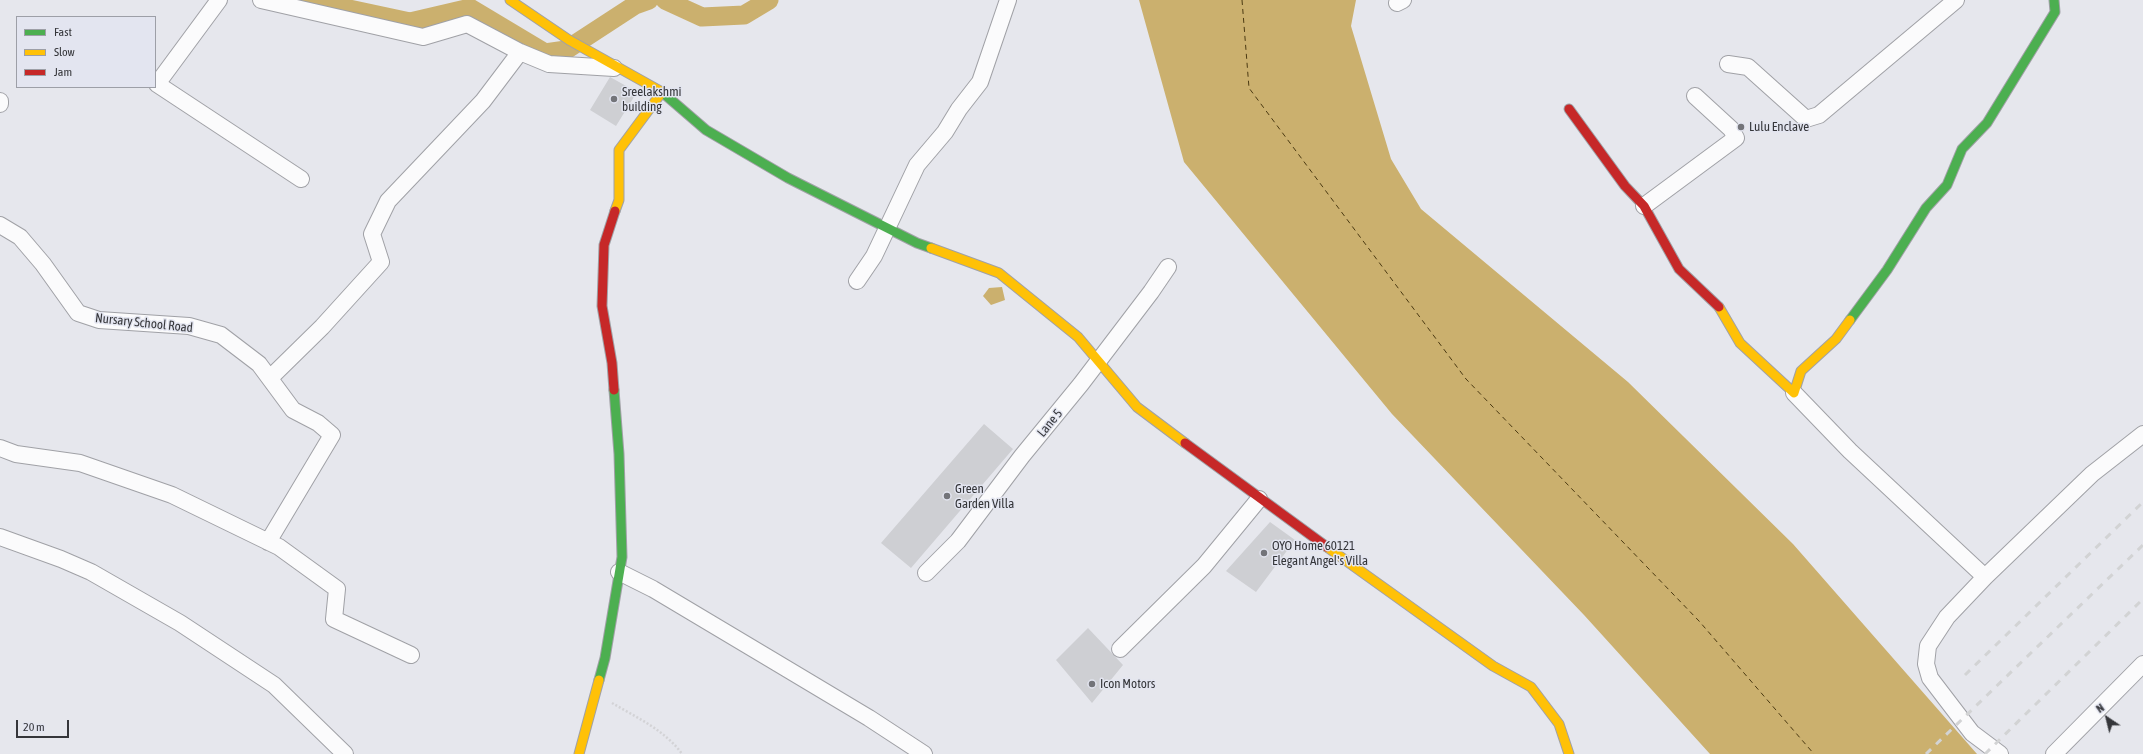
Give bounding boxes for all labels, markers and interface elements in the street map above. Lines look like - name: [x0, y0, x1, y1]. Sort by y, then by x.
- legend: [16, 16, 156, 88]
- text: Fast: [54, 25, 72, 39]
- text: Slow: [54, 45, 75, 59]
- text: Jam: [54, 65, 72, 79]
- place label: Sreelakshmi building: [622, 84, 681, 115]
- marker: Sreelakshmi building: [609, 94, 619, 104]
- place label: Lulu Enclave: [1749, 119, 1809, 135]
- marker: Lulu Enclave: [1736, 122, 1746, 132]
- street label: Nursary School Road: [94, 310, 194, 336]
- street label: Lane 5: [1034, 406, 1066, 440]
- place label: Green Garden Villa: [955, 481, 1014, 512]
- marker: Green Garden Villa: [942, 491, 952, 501]
- place label: OYO Home 60121 Elegant Angel's Villa: [1272, 538, 1368, 569]
- marker: OYO Home 60121 Elegant Angel's Villa: [1259, 548, 1269, 558]
- place label: Icon Motors: [1100, 676, 1155, 692]
- marker: Icon Motors: [1087, 679, 1097, 689]
- north arrow: [2087, 698, 2127, 738]
- text: N: [2094, 701, 2106, 715]
- scale bar: [18, 712, 71, 738]
- text: 20 m: [23, 720, 45, 734]

